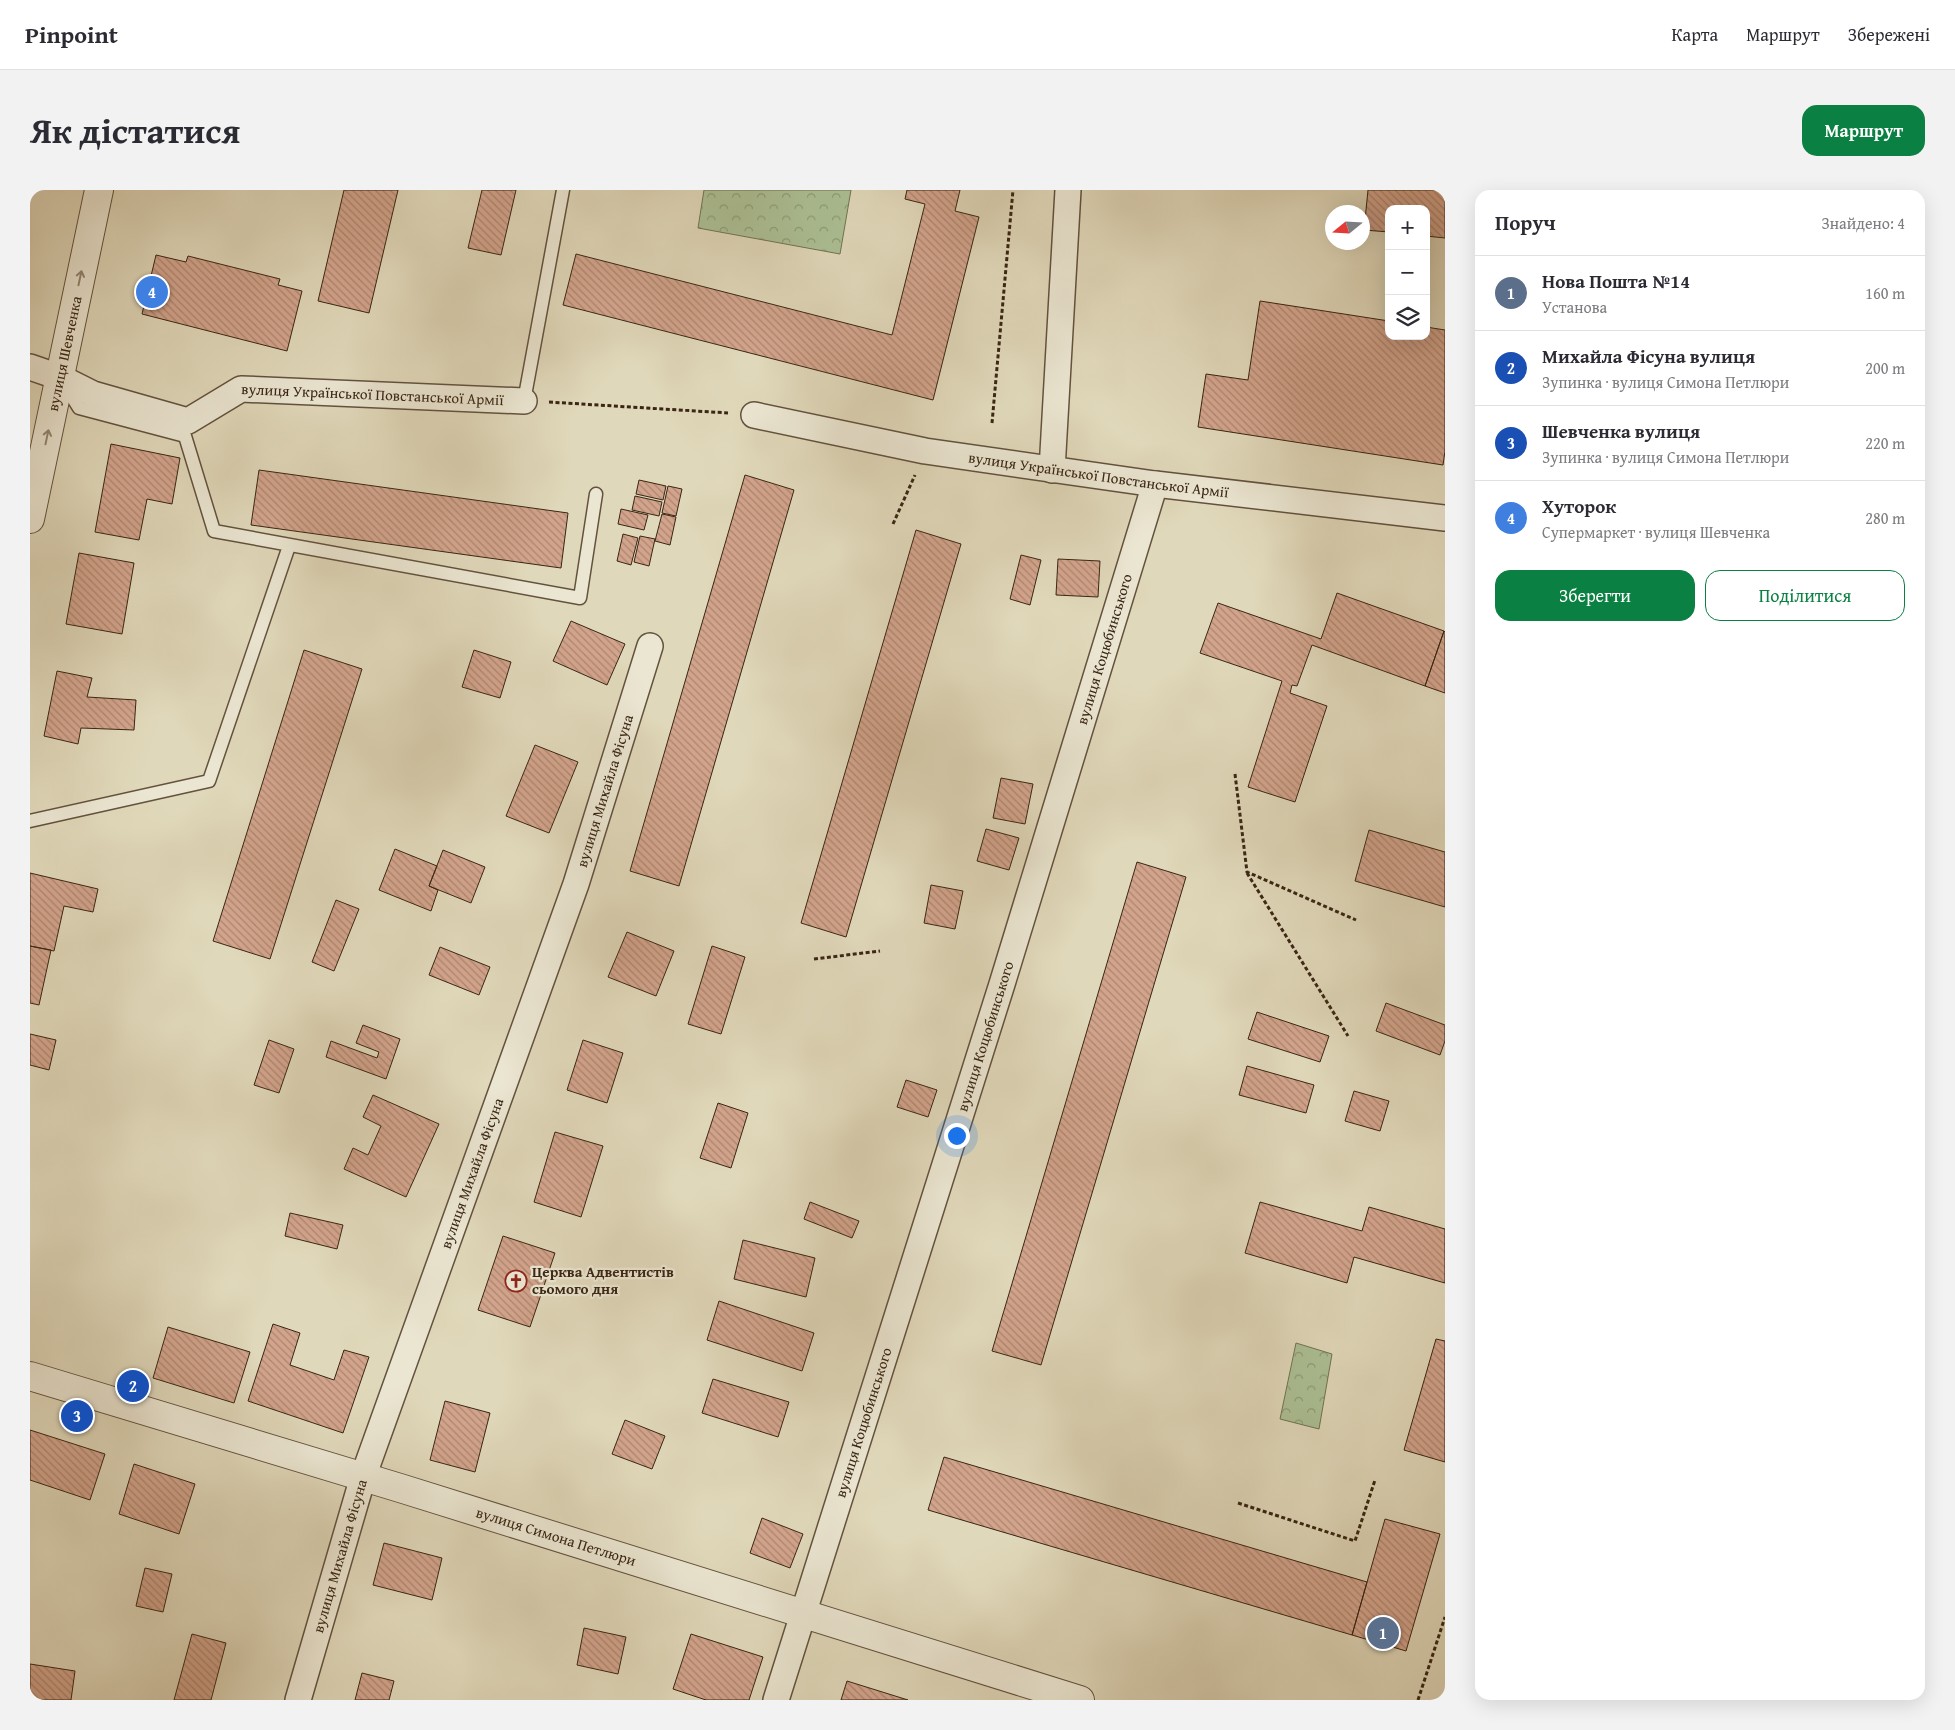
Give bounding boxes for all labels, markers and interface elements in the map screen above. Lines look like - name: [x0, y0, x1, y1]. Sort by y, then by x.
- text: Pinpoint: [25, 17, 118, 52]
- text: Карта: [1672, 21, 1718, 48]
- text: Маршрут: [1746, 21, 1820, 48]
- text: Збережені: [1848, 21, 1930, 48]
- text: Як дістатися: [30, 105, 240, 156]
- button: Маршрут: [1802, 105, 1925, 156]
- north arrow: [1325, 205, 1370, 250]
- map controls: [1385, 205, 1430, 340]
- button: +: [1385, 205, 1430, 250]
- text: Поруч: [1495, 207, 1556, 238]
- text: Знайдено: 4: [1822, 211, 1905, 235]
- button: −: [1385, 250, 1430, 295]
- text: Нова Пошта №14: [1542, 267, 1690, 295]
- one-way arrow: [76, 270, 85, 286]
- pin: 4: [136, 273, 168, 311]
- text: 1: [1507, 281, 1515, 305]
- text: 160 m: [1865, 281, 1905, 305]
- street label: вулиця Шевченка: [42, 293, 87, 413]
- button: layers: [1385, 295, 1430, 340]
- text: Установа: [1542, 295, 1607, 319]
- text: Михайла Фісуна вулиця: [1542, 342, 1755, 370]
- text: 2: [1507, 356, 1515, 380]
- text: 200 m: [1865, 356, 1905, 380]
- text: Зупинка · вулиця Симона Петлюри: [1542, 370, 1789, 394]
- street label: вулиця Української Повстанської Армії: [241, 378, 505, 410]
- text: Шевченка вулиця: [1542, 417, 1700, 445]
- one-way arrow: [43, 429, 52, 445]
- text: 3: [1507, 431, 1515, 455]
- text: 220 m: [1865, 431, 1905, 455]
- text: Зупинка · вулиця Симона Петлюри: [1542, 445, 1789, 469]
- street label: вулиця Української Повстанської Армії: [967, 446, 1230, 503]
- text: Хуторок: [1542, 492, 1616, 520]
- text: 4: [1507, 506, 1515, 530]
- text: 280 m: [1865, 506, 1905, 530]
- text: Супермаркет · вулиця Шевченка: [1542, 520, 1770, 544]
- button: Зберегти: [1495, 570, 1695, 621]
- button: Поділитися: [1705, 570, 1905, 621]
- street label: вулиця Коцюбинського: [1071, 571, 1137, 727]
- street label: вулиця Михайла Фісуна: [571, 711, 638, 870]
- street label: вулиця Коцюбинського: [951, 958, 1019, 1114]
- street label: вулиця Михайла Фісуна: [435, 1094, 509, 1251]
- your location: [944, 1123, 970, 1149]
- place label: Церква Адвентистів сьомого дня: [532, 1261, 674, 1299]
- church icon: Церква Адвентистів сьомого дня: [504, 1269, 528, 1293]
- street label: вулиця Коцюбинського: [830, 1344, 897, 1500]
- pin: 2: [117, 1367, 149, 1405]
- pin: 3: [61, 1397, 93, 1435]
- street label: вулиця Михайла Фісуна: [307, 1476, 372, 1635]
- street label: вулиця Симона Петлюри: [474, 1501, 639, 1571]
- pin: 1: [1367, 1614, 1399, 1652]

